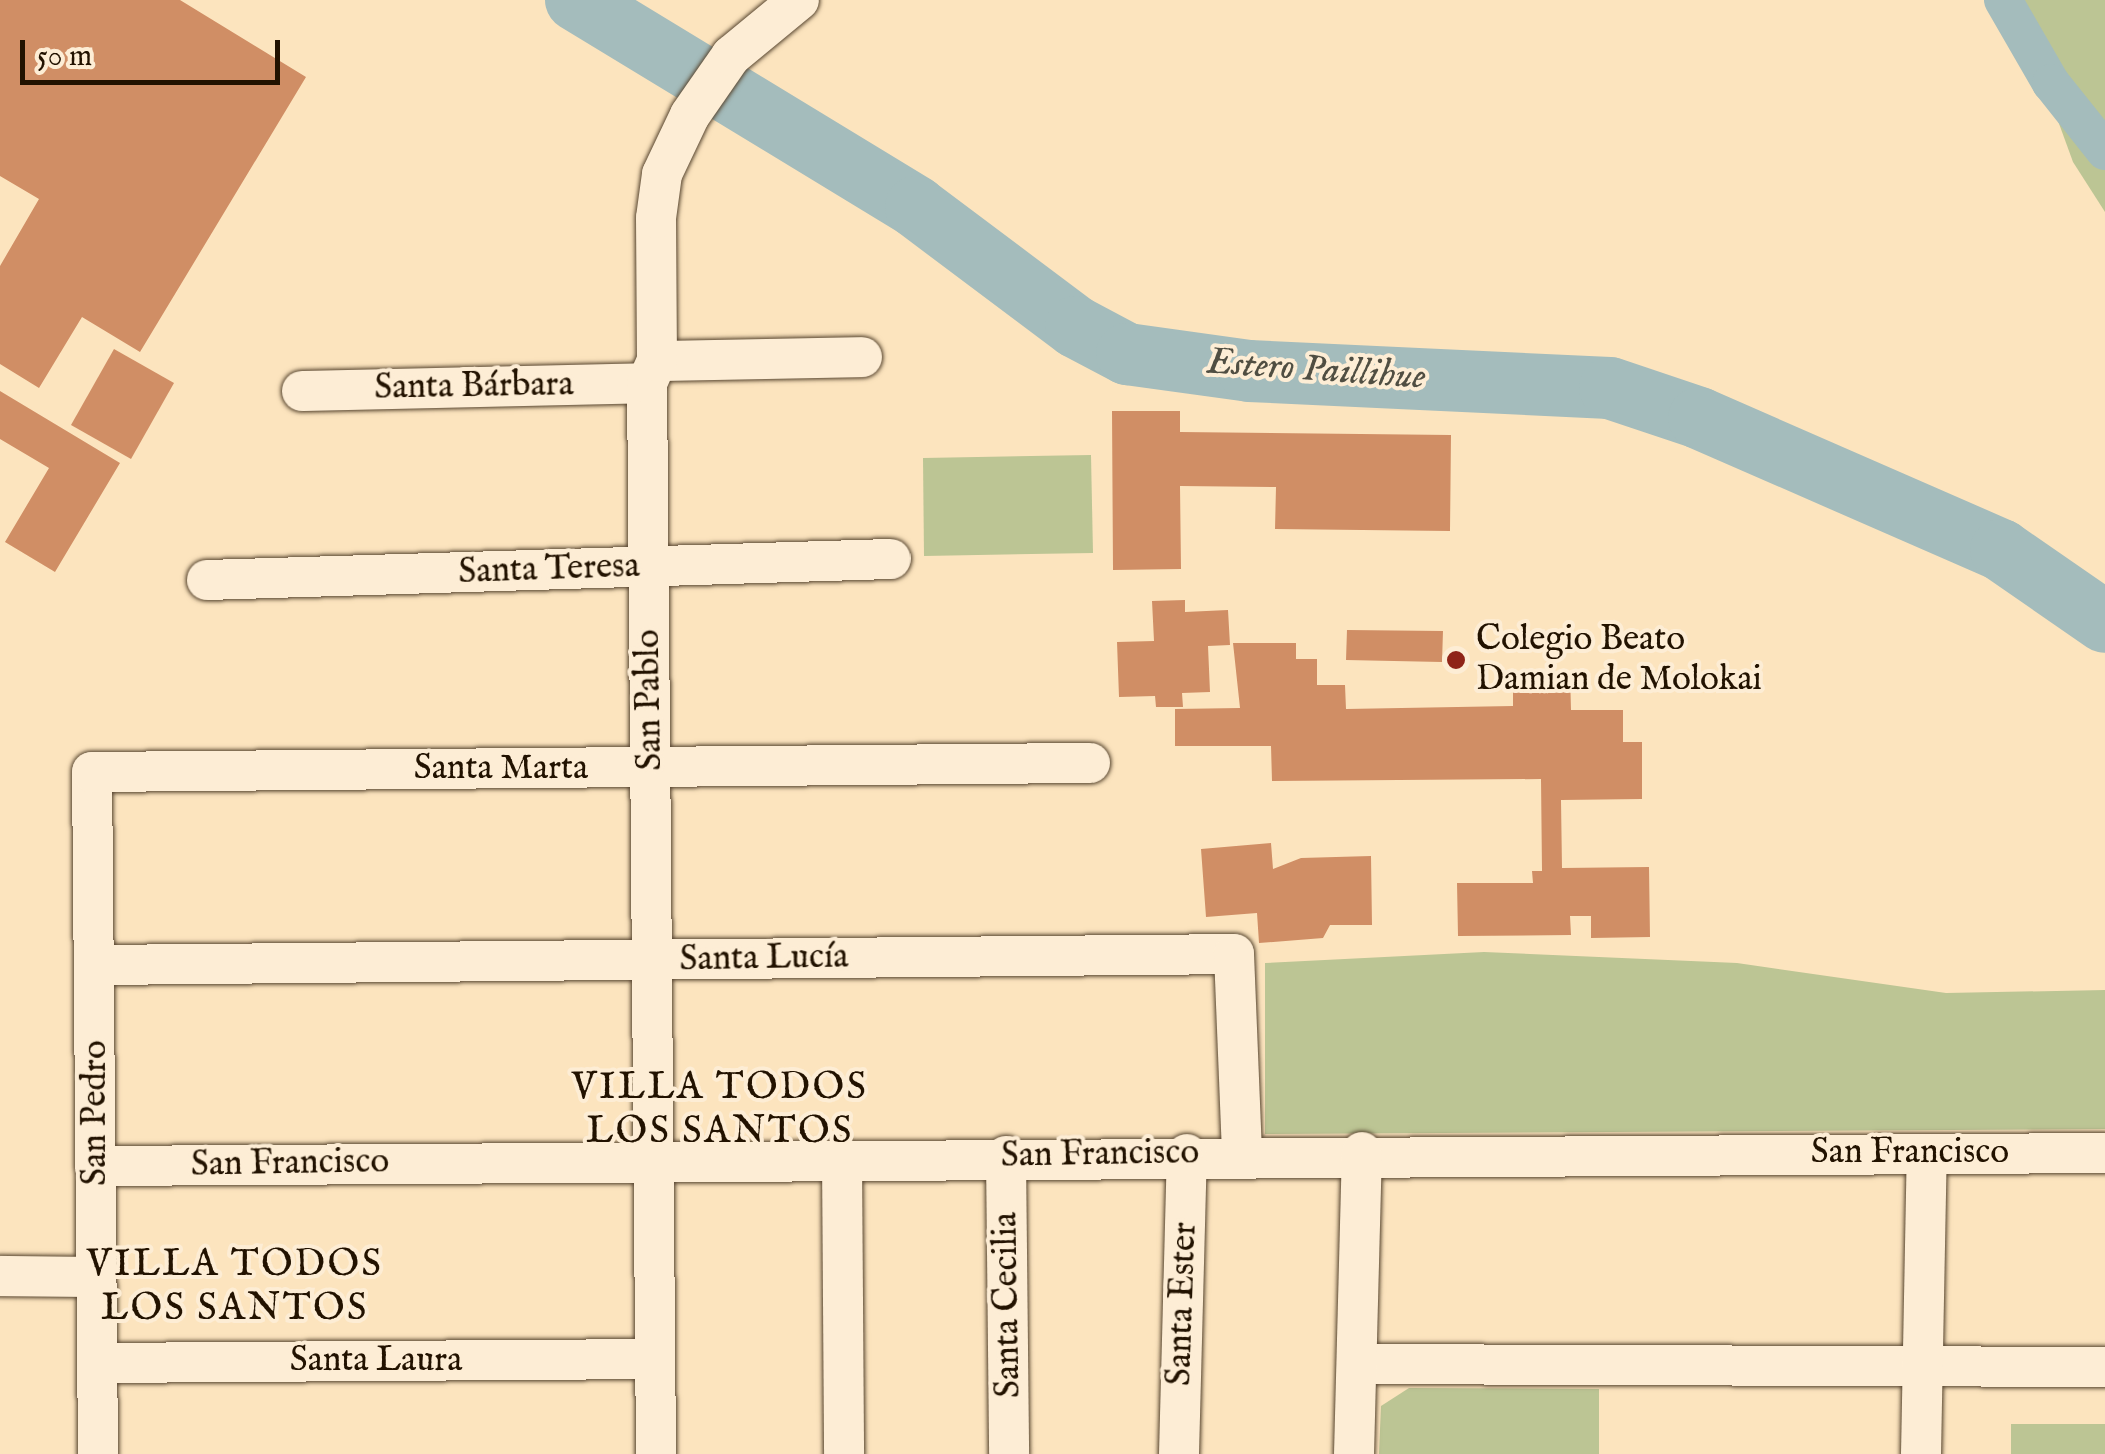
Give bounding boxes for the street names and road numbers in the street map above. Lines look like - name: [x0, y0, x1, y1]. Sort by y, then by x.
- street label: Santa Bárbara: [374, 364, 574, 410]
- street label: Santa Teresa: [458, 546, 640, 594]
- street label: San Pablo: [628, 629, 672, 771]
- street label: Santa Marta: [414, 748, 588, 790]
- street label: Santa Lucía: [679, 937, 849, 981]
- street label: San Pedro: [75, 1040, 117, 1186]
- street label: San Francisco: [1000, 1132, 1200, 1178]
- street label: San Francisco: [1811, 1132, 2009, 1174]
- street label: San Francisco: [190, 1141, 390, 1187]
- street label: Santa Cecilia: [985, 1212, 1031, 1398]
- street label: Santa Ester: [1159, 1221, 1207, 1387]
- street label: Santa Laura: [290, 1340, 462, 1382]

